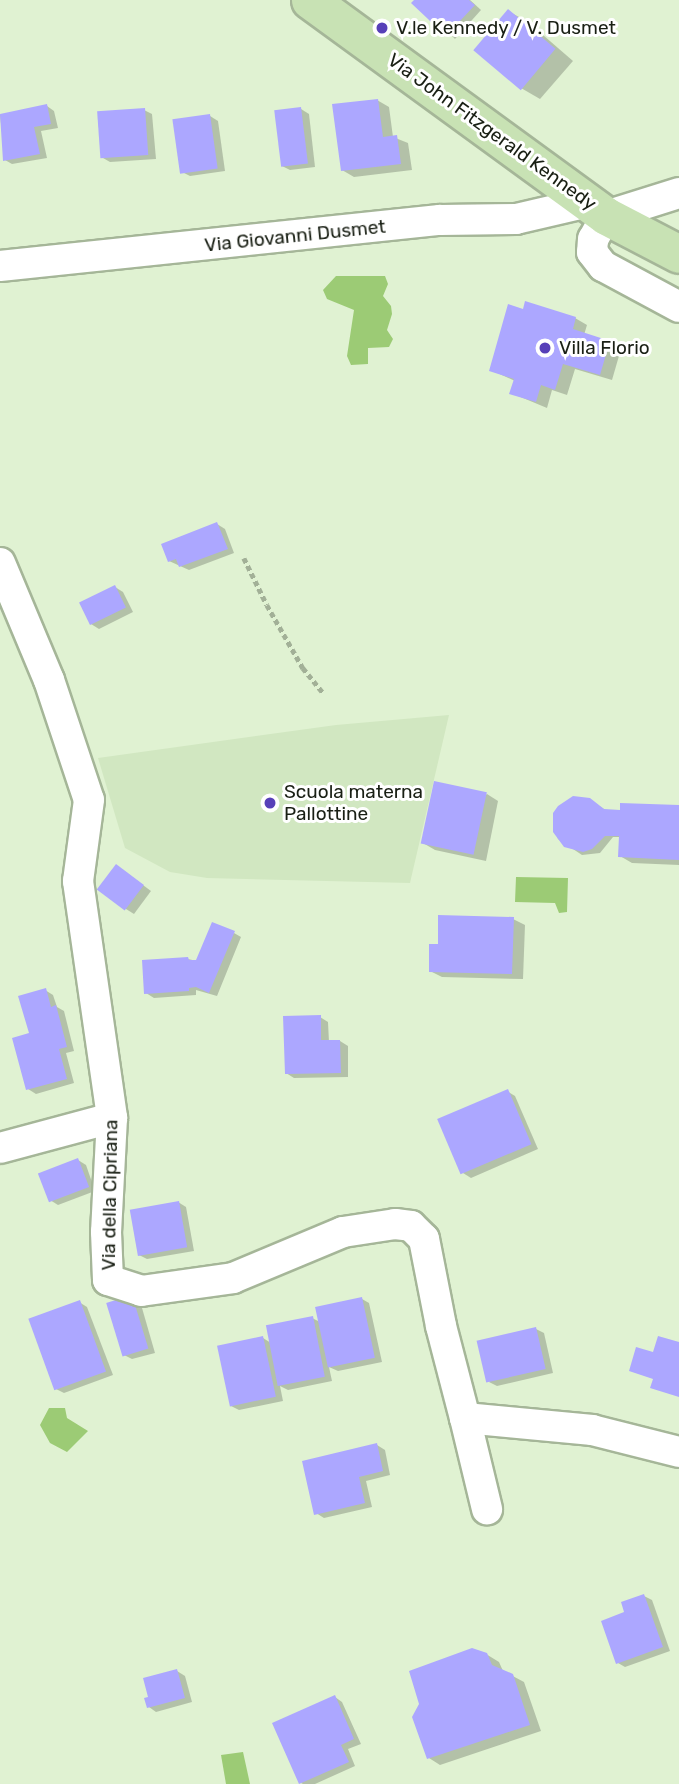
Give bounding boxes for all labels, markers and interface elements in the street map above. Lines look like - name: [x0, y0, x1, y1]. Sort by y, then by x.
- place label: V.le Kennedy / V. Dusmet: [396, 17, 617, 39]
- marker: V.le Kennedy / V. Dusmet: [374, 20, 390, 36]
- street label: Via John Fitzgerald Kennedy: [383, 49, 601, 215]
- street label: Via Giovanni Dusmet: [203, 215, 387, 257]
- place label: Villa Florio: [559, 337, 650, 359]
- marker: Villa Florio: [537, 340, 553, 356]
- place label: Scuola materna Pallottine: [284, 781, 423, 825]
- marker: Scuola materna Pallottine: [262, 795, 278, 811]
- street label: Via della Cipriana: [97, 1119, 123, 1271]

